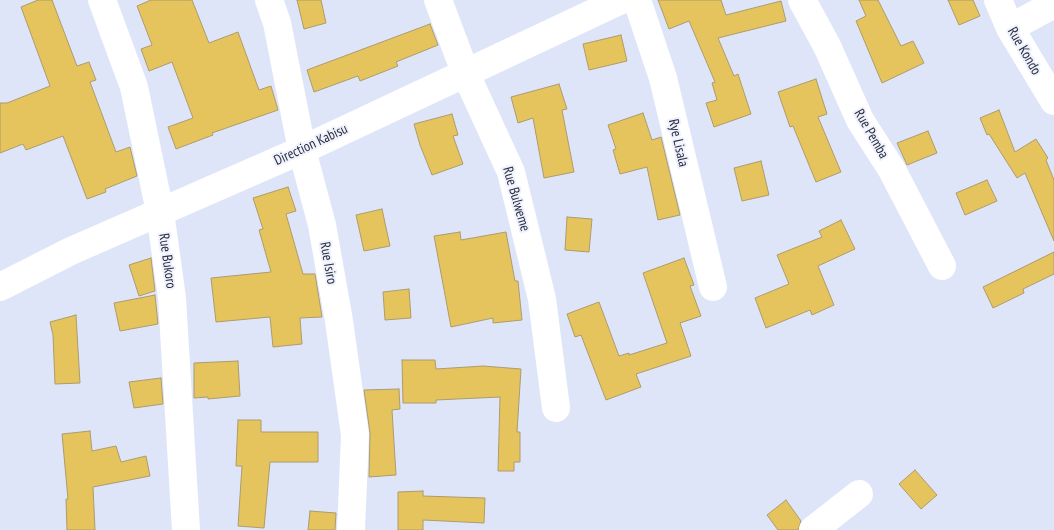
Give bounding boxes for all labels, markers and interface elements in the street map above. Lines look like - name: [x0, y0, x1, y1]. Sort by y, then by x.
- street label: Rue Kondo: [1004, 24, 1044, 78]
- street label: Rue Pemba: [850, 106, 892, 162]
- street label: Rye Lisala: [664, 118, 692, 168]
- street label: Direction Kabisu: [272, 121, 350, 169]
- street label: Rue Bulweme: [499, 165, 533, 233]
- street label: Rue Bukoro: [155, 232, 179, 290]
- street label: Rue Isiro: [316, 241, 340, 285]

